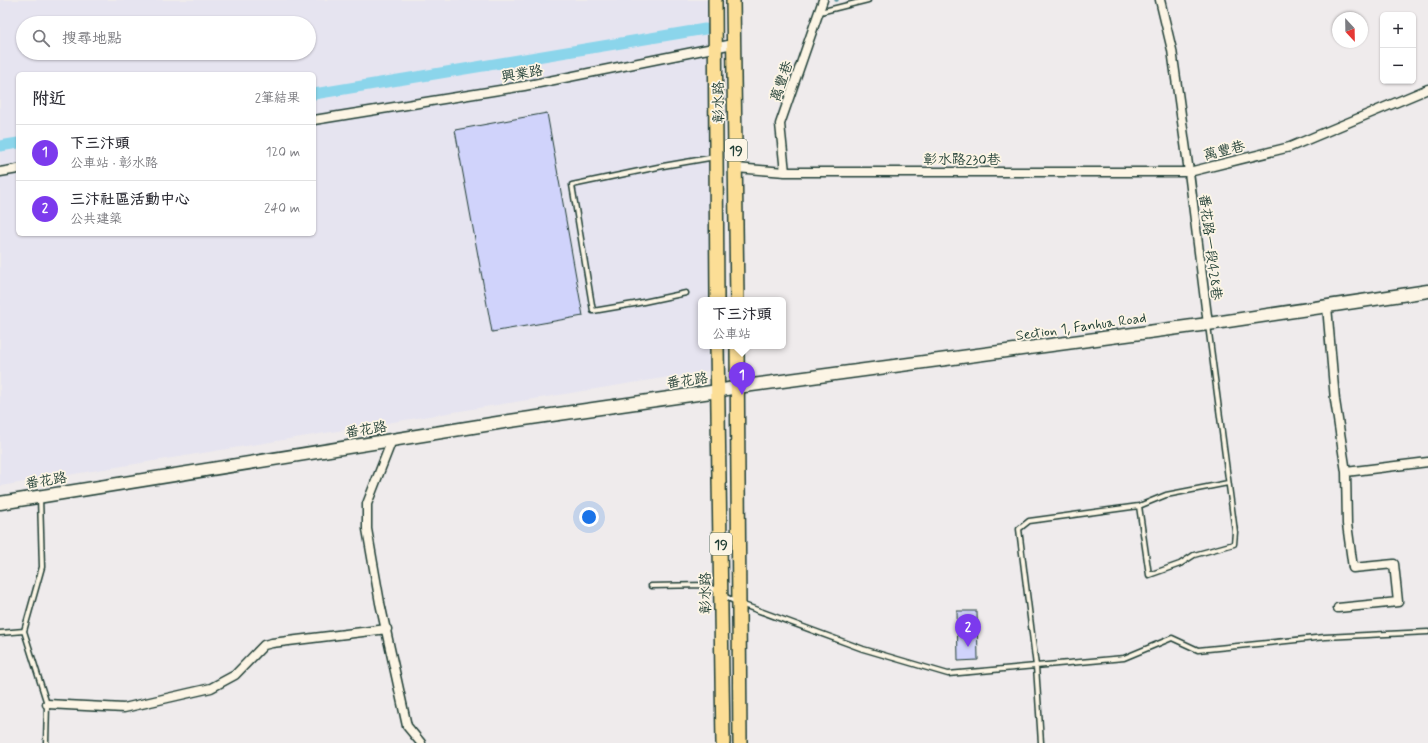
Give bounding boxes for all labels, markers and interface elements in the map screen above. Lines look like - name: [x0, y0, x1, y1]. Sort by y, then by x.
- north arrow: [1332, 12, 1368, 48]
- map controls: [1380, 12, 1416, 84]
- button: +: [1380, 12, 1416, 48]
- search box: [16, 16, 316, 60]
- icon: search: [30, 27, 52, 49]
- text: 搜尋地點: [62, 29, 122, 49]
- button: −: [1380, 48, 1416, 84]
- street label: 萬豐巷: [767, 58, 798, 104]
- street label: 興業路: [500, 61, 544, 86]
- street label: 彰水路: [710, 81, 728, 123]
- text: 附近: [32, 88, 66, 110]
- text: 2筆結果: [255, 90, 300, 107]
- text: 下三汴頭: [70, 134, 130, 154]
- street label: 萬豐巷: [1202, 137, 1248, 165]
- road number: 19: [725, 139, 747, 161]
- text: 1: [42, 144, 48, 161]
- text: 120 m: [266, 144, 300, 161]
- street label: 彰水路230巷: [923, 151, 1002, 169]
- text: 公車站 · 彰水路: [70, 155, 158, 172]
- text: 三汴社區活動中心: [70, 190, 190, 210]
- street label: 番花路一段428巷: [1195, 193, 1226, 302]
- text: 2: [42, 200, 48, 217]
- text: 240 m: [264, 200, 300, 217]
- text: 公共建築: [70, 211, 122, 228]
- popup: [698, 297, 786, 349]
- text: 下三汴頭: [712, 305, 772, 325]
- street label: Section 1, Fanhua Road: [1015, 309, 1148, 345]
- text: 公車站: [712, 326, 751, 343]
- pin: 1: [729, 362, 755, 395]
- street label: 番花路: [665, 369, 709, 393]
- street label: 番花路: [344, 418, 388, 442]
- street label: 番花路: [24, 469, 68, 493]
- your location: [579, 507, 599, 527]
- road number: 19: [710, 533, 732, 555]
- street label: 彰水路: [697, 572, 715, 614]
- pin: 2: [955, 614, 981, 647]

